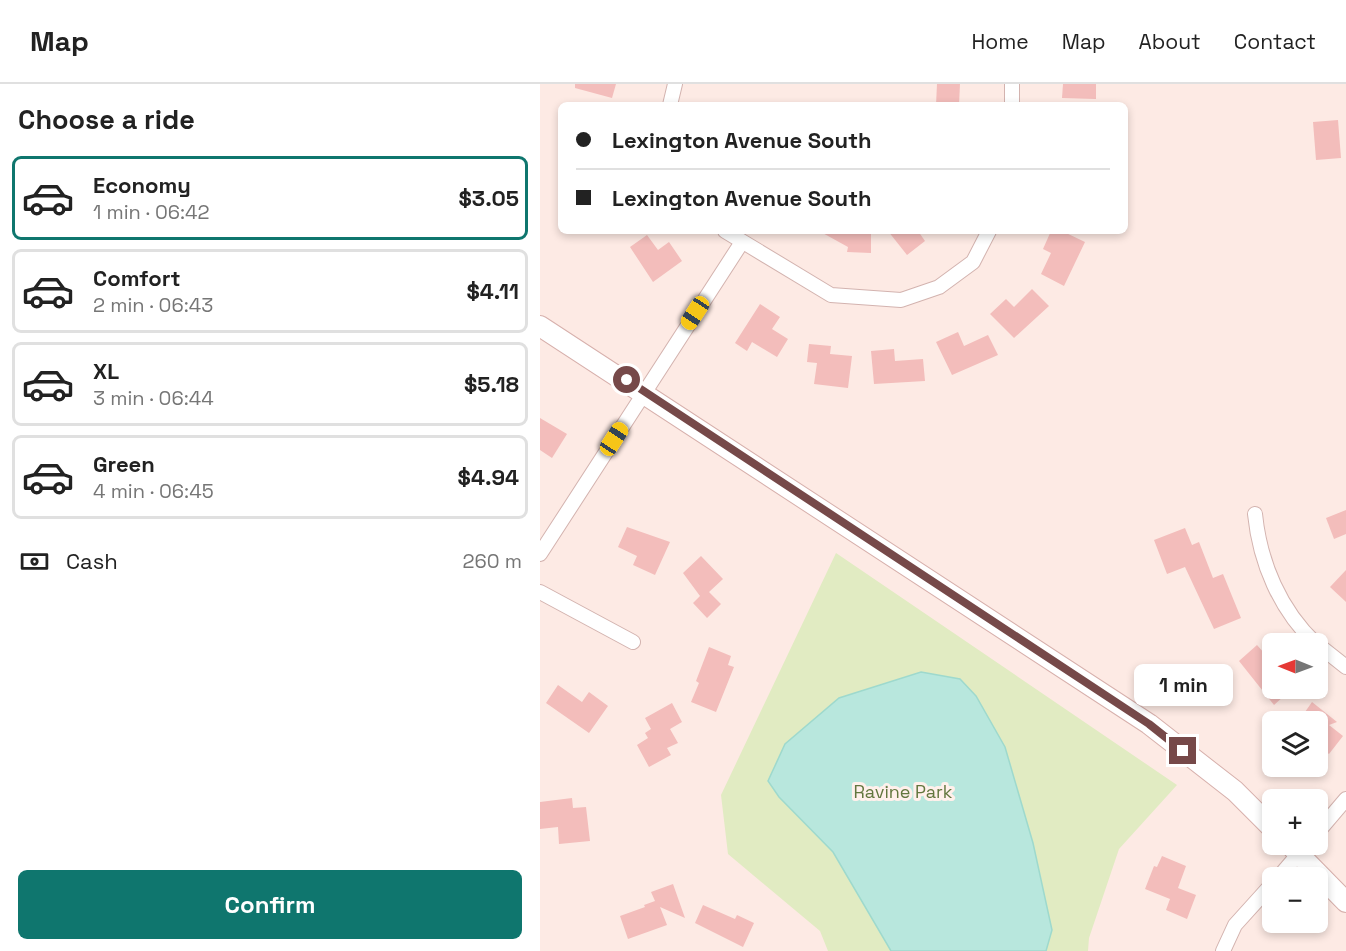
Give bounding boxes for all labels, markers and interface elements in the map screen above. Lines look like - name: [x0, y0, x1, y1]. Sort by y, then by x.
- text: Map: [30, 23, 89, 59]
- text: Home: [971, 28, 1029, 55]
- text: Map: [1062, 28, 1106, 55]
- text: About: [1139, 28, 1201, 55]
- text: Contact: [1234, 28, 1316, 55]
- text: Choose a ride: [18, 102, 195, 137]
- text: Lexington Avenue South: [612, 126, 872, 154]
- icon: car: [21, 171, 75, 225]
- text: Economy: [93, 171, 191, 199]
- text: $3.05: [459, 184, 519, 212]
- text: Lexington Avenue South: [612, 184, 872, 212]
- text: 1 min · 06:42: [93, 199, 210, 225]
- icon: car: [21, 264, 75, 318]
- text: Comfort: [93, 264, 181, 292]
- text: $4.11: [466, 277, 519, 305]
- text: 2 min · 06:43: [93, 292, 213, 318]
- car: [678, 293, 712, 333]
- icon: car: [21, 357, 75, 411]
- text: XL: [93, 357, 119, 385]
- route start: [613, 366, 640, 393]
- text: $5.18: [464, 370, 519, 398]
- text: 3 min · 06:44: [93, 385, 214, 411]
- car: [597, 419, 631, 459]
- icon: car: [21, 450, 75, 504]
- text: Green: [93, 450, 155, 478]
- text: $4.94: [458, 463, 519, 491]
- text: 4 min · 06:45: [93, 478, 214, 504]
- icon: cash: [18, 545, 51, 578]
- text: Cash: [66, 547, 118, 575]
- text: 260 m: [463, 548, 522, 574]
- north arrow: [1262, 633, 1328, 699]
- map controls: [1262, 633, 1328, 933]
- callout: 1 min: [1134, 664, 1232, 706]
- text: 1 min: [1159, 672, 1208, 698]
- button: layers: [1262, 711, 1328, 777]
- route end: [1169, 737, 1196, 764]
- park label: Ravine Park: [853, 780, 953, 803]
- button: +: [1262, 789, 1328, 855]
- button: −: [1262, 867, 1328, 933]
- button: Confirm: [18, 870, 522, 939]

